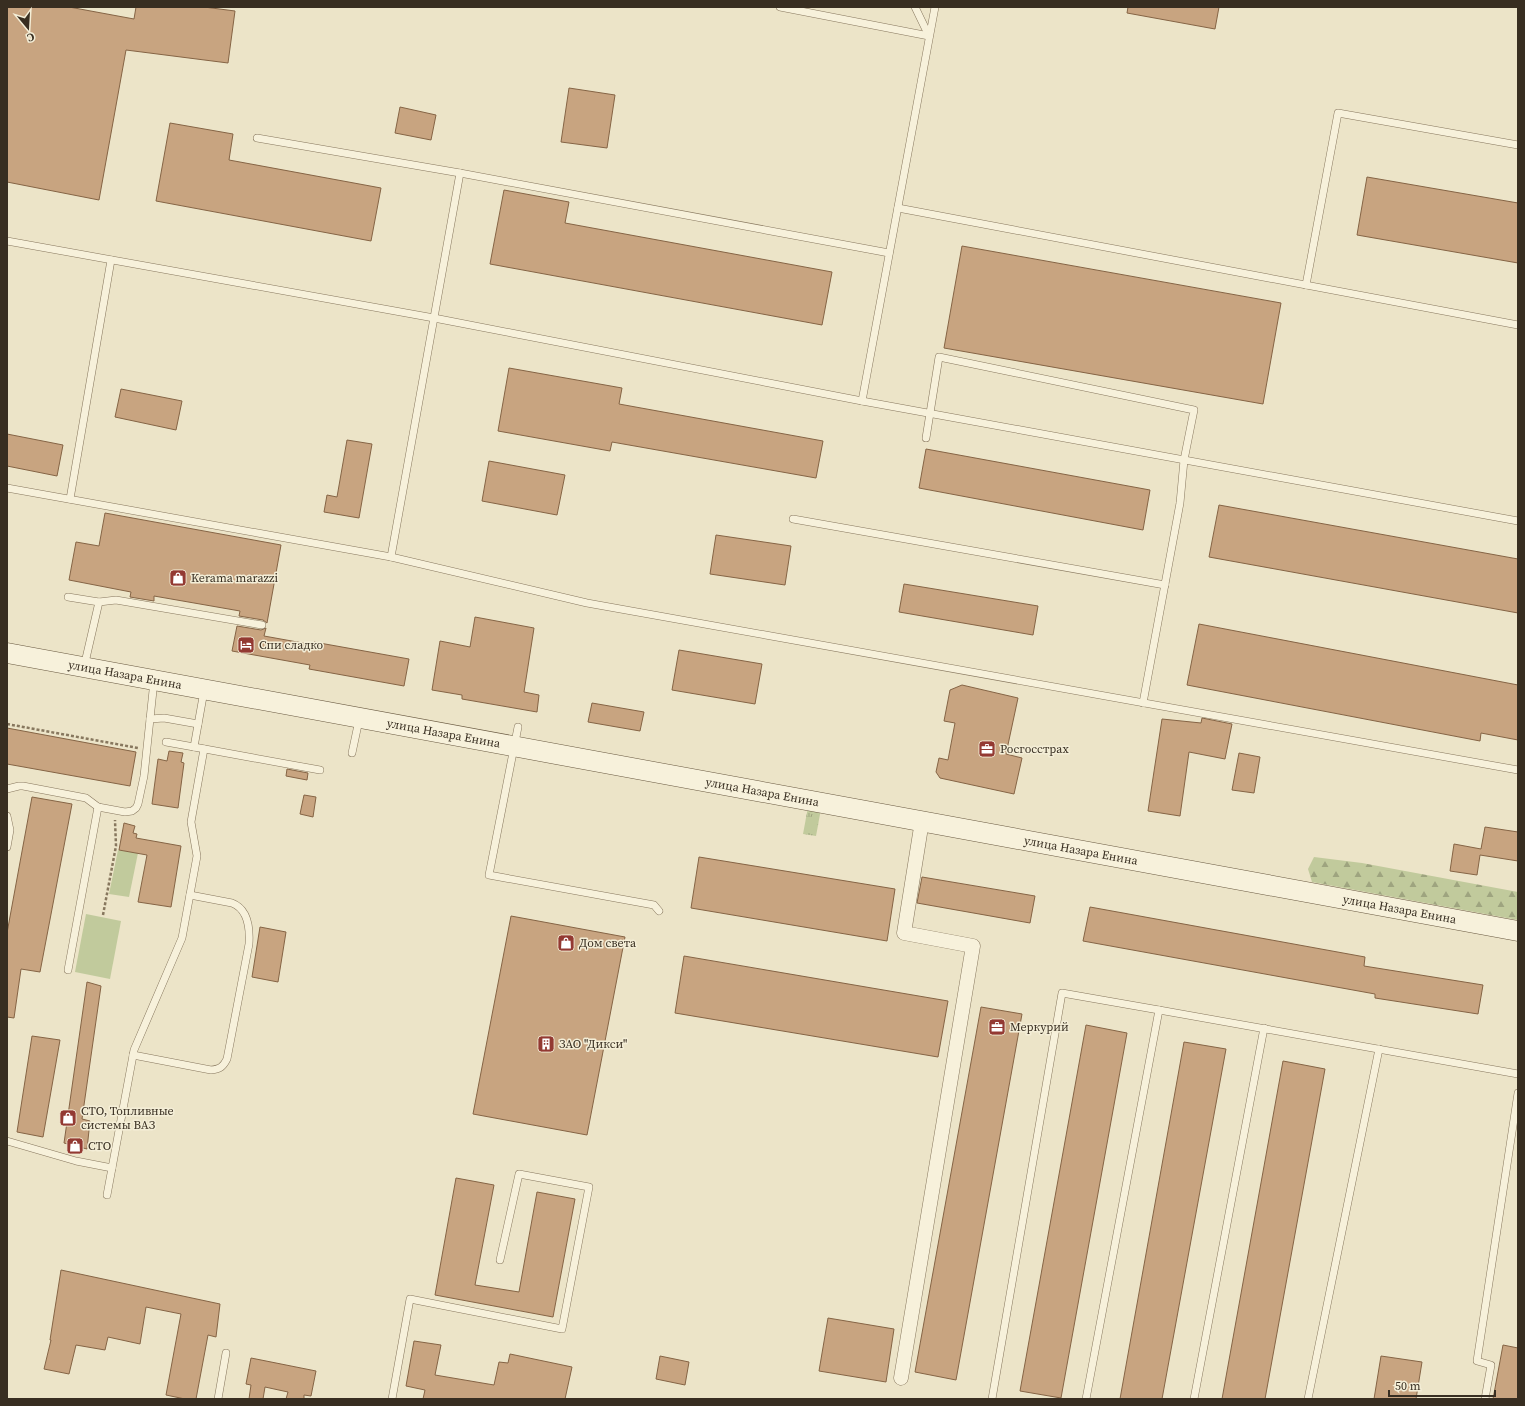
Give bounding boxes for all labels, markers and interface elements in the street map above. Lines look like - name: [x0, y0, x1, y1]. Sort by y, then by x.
- north arrow: [8, 8, 48, 48]
- text: С: [25, 29, 37, 45]
- shop icon: Kerama marazzi: [168, 568, 188, 588]
- place label: Kerama marazzi: [191, 570, 278, 586]
- hotel icon: Спи сладко: [236, 635, 256, 655]
- place label: Спи сладко: [259, 637, 324, 653]
- street label: улица Назара Енина: [67, 656, 184, 693]
- street label: улица Назара Енина: [386, 715, 503, 752]
- office icon: Росгосстрах: [977, 739, 997, 759]
- place label: Росгосстрах: [1000, 741, 1069, 757]
- street label: улица Назара Енина: [704, 774, 821, 810]
- street label: улица Назара Енина: [1023, 832, 1140, 869]
- street label: улица Назара Енина: [1342, 891, 1459, 928]
- shop icon: Дом света: [556, 933, 576, 953]
- place label: Дом света: [579, 935, 637, 951]
- office icon: Меркурий: [987, 1017, 1007, 1037]
- place label: Меркурий: [1010, 1019, 1069, 1035]
- building icon: ЗАО "Дикси": [536, 1034, 556, 1054]
- place label: ЗАО "Дикси": [559, 1036, 627, 1052]
- place label: СТО, Топливные системы ВАЗ: [81, 1103, 174, 1133]
- shop icon: СТО, Топливные системы ВАЗ: [58, 1108, 78, 1128]
- shop icon: СТО: [65, 1136, 85, 1156]
- place label: СТО: [88, 1138, 111, 1154]
- scale bar: [1389, 1372, 1495, 1398]
- text: 50 m: [1395, 1378, 1421, 1394]

